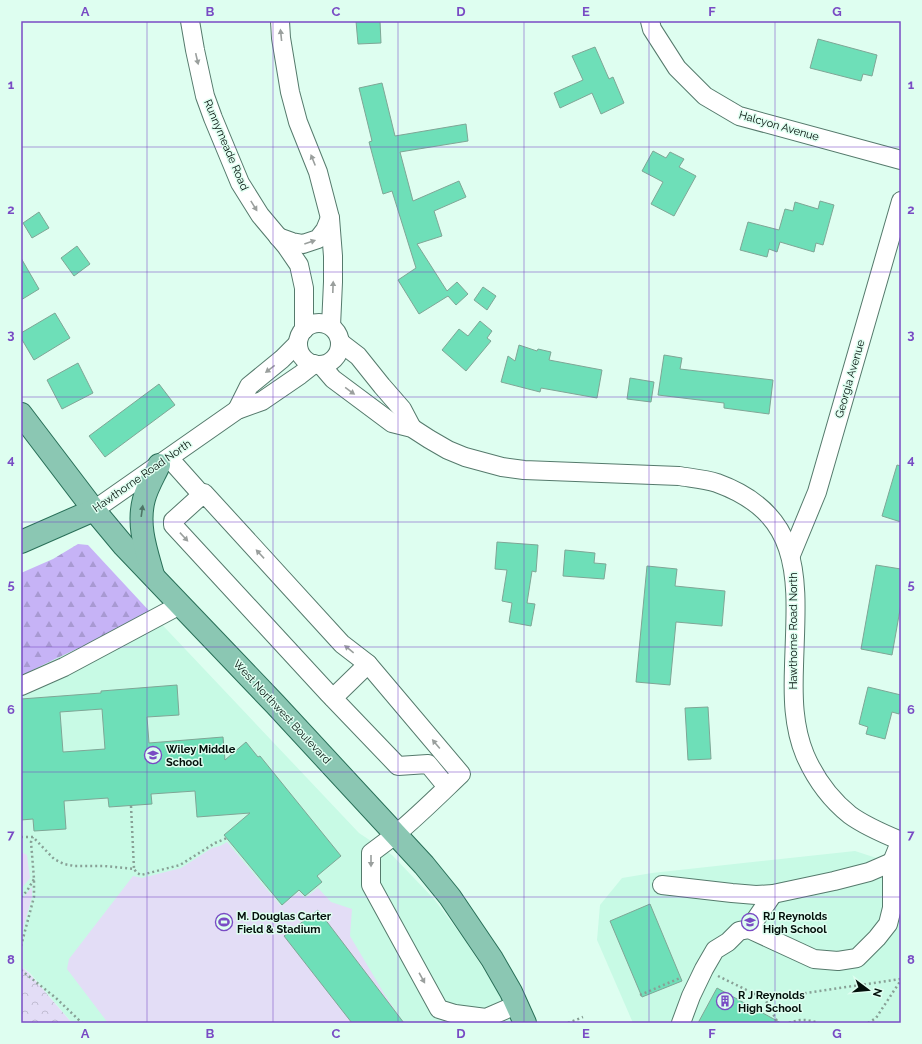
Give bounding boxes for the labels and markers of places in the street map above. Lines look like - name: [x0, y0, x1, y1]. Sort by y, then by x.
- place label: Wiley Middle School: [166, 743, 236, 769]
- school or university icon: Wiley Middle School: [143, 745, 163, 765]
- place label: M. Douglas Carter Field & Stadium: [237, 910, 332, 936]
- place label: RJ Reynolds High School: [763, 910, 828, 936]
- sports icon: M. Douglas Carter Field & Stadium: [214, 912, 234, 932]
- school or university icon: RJ Reynolds High School: [740, 912, 760, 932]
- place label: R J Reynolds High School: [738, 989, 805, 1015]
- building icon: R J Reynolds High School: [715, 991, 735, 1011]

